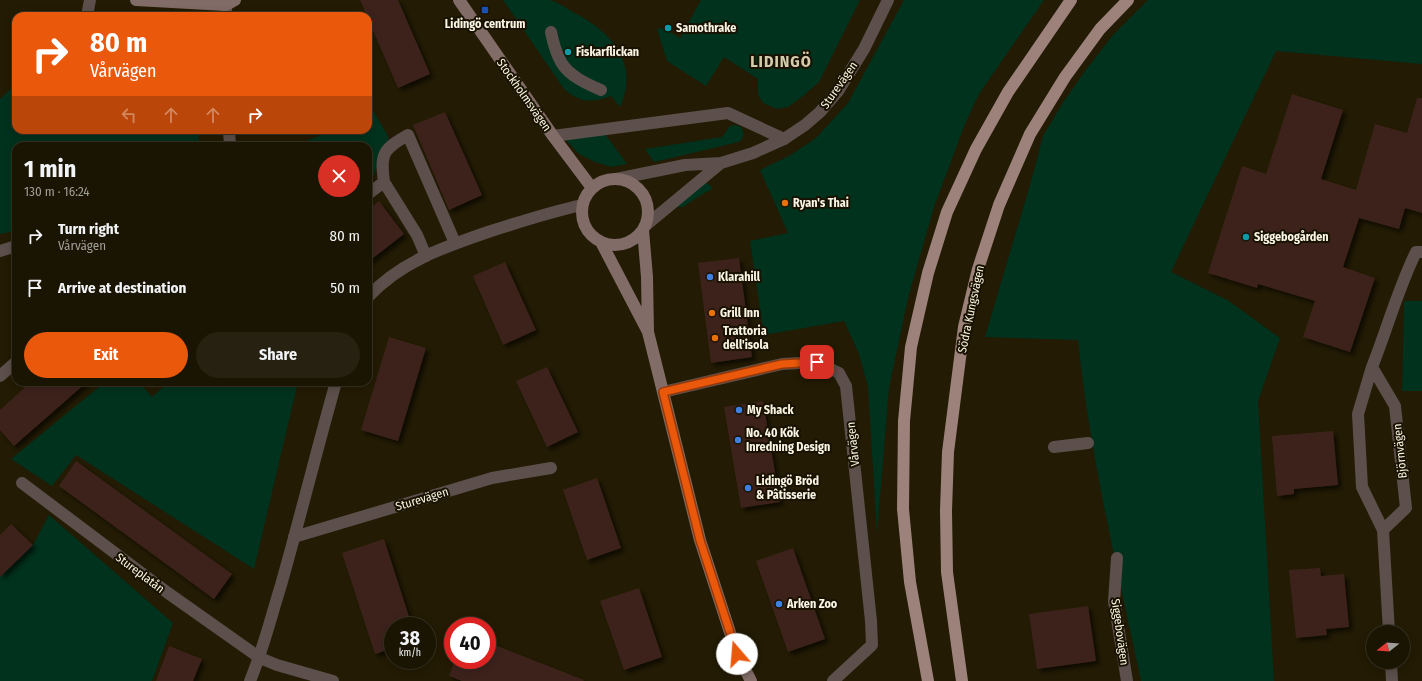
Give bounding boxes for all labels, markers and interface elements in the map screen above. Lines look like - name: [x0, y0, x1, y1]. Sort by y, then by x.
- marker: Lidingö centrum: [480, 5, 490, 15]
- place label: Lidingö centrum: [445, 17, 525, 31]
- place label: Samothrake: [676, 21, 736, 35]
- marker: Samothrake: [663, 23, 673, 33]
- text: 80 m: [90, 26, 147, 59]
- icon: right: [24, 28, 76, 80]
- place label: Fiskarflickan: [576, 45, 639, 59]
- marker: Fiskarflickan: [563, 47, 573, 57]
- district label: LIDINGÖ: [750, 51, 812, 71]
- street label: Stockholmsvägen: [494, 56, 554, 134]
- street label: Sturevägen: [818, 59, 860, 111]
- text: Vårvägen: [90, 60, 157, 82]
- icon: left: [118, 104, 140, 126]
- icon: ahead: [160, 104, 182, 126]
- icon: ahead: [202, 104, 224, 126]
- icon: right: [244, 104, 266, 126]
- text: 1 min: [24, 155, 76, 183]
- button: close: [318, 155, 360, 197]
- text: 130 m · 16:24: [24, 184, 90, 199]
- place label: Ryan's Thai: [793, 196, 849, 210]
- marker: Ryan's Thai: [780, 198, 790, 208]
- text: Turn right: [58, 220, 119, 238]
- icon: right: [24, 225, 46, 247]
- text: 80 m: [330, 227, 360, 245]
- place label: Siggebogården: [1254, 230, 1329, 244]
- marker: Siggebogården: [1241, 232, 1251, 242]
- text: Vårvägen: [58, 238, 106, 253]
- street label: Södra Kungsvägen: [955, 264, 987, 354]
- place label: Klarahill: [718, 270, 761, 284]
- marker: Klarahill: [705, 272, 715, 282]
- icon: arrive: [24, 277, 46, 299]
- text: Arrive at destination: [58, 279, 186, 297]
- text: 50 m: [330, 279, 360, 297]
- place label: Grill Inn: [720, 306, 759, 320]
- marker: Grill Inn: [707, 308, 717, 318]
- place label: Trattoria dell'isola: [723, 324, 769, 352]
- button: Exit: [24, 332, 188, 378]
- button: Share: [196, 332, 360, 378]
- marker: Trattoria dell'isola: [710, 333, 720, 343]
- pin: [800, 345, 834, 379]
- icon: arrive: [806, 351, 828, 373]
- place label: My Shack: [747, 403, 795, 417]
- marker: My Shack: [734, 405, 744, 415]
- street label: Vårvägen: [844, 421, 862, 467]
- street label: Björnvägen: [1390, 423, 1410, 479]
- place label: No. 40 Kök Inredning Design: [746, 426, 830, 454]
- marker: No. 40 Kök Inredning Design: [733, 435, 743, 445]
- place label: Lidingö Bröd & Pâtisserie: [756, 474, 819, 502]
- marker: Lidingö Bröd & Pâtisserie: [743, 483, 753, 493]
- street label: Sturevägen: [394, 484, 450, 514]
- street label: Stureplatån: [113, 550, 167, 596]
- place label: Arken Zoo: [786, 597, 838, 611]
- street label: Siggebovägen: [1108, 598, 1132, 666]
- marker: Arken Zoo: [774, 599, 784, 609]
- speed limit sign: 40: [444, 617, 496, 669]
- north arrow: [1366, 625, 1410, 669]
- map controls: [1366, 625, 1410, 669]
- text: 38: [400, 626, 420, 650]
- position arrow: [716, 633, 758, 675]
- text: km/h: [399, 647, 421, 659]

